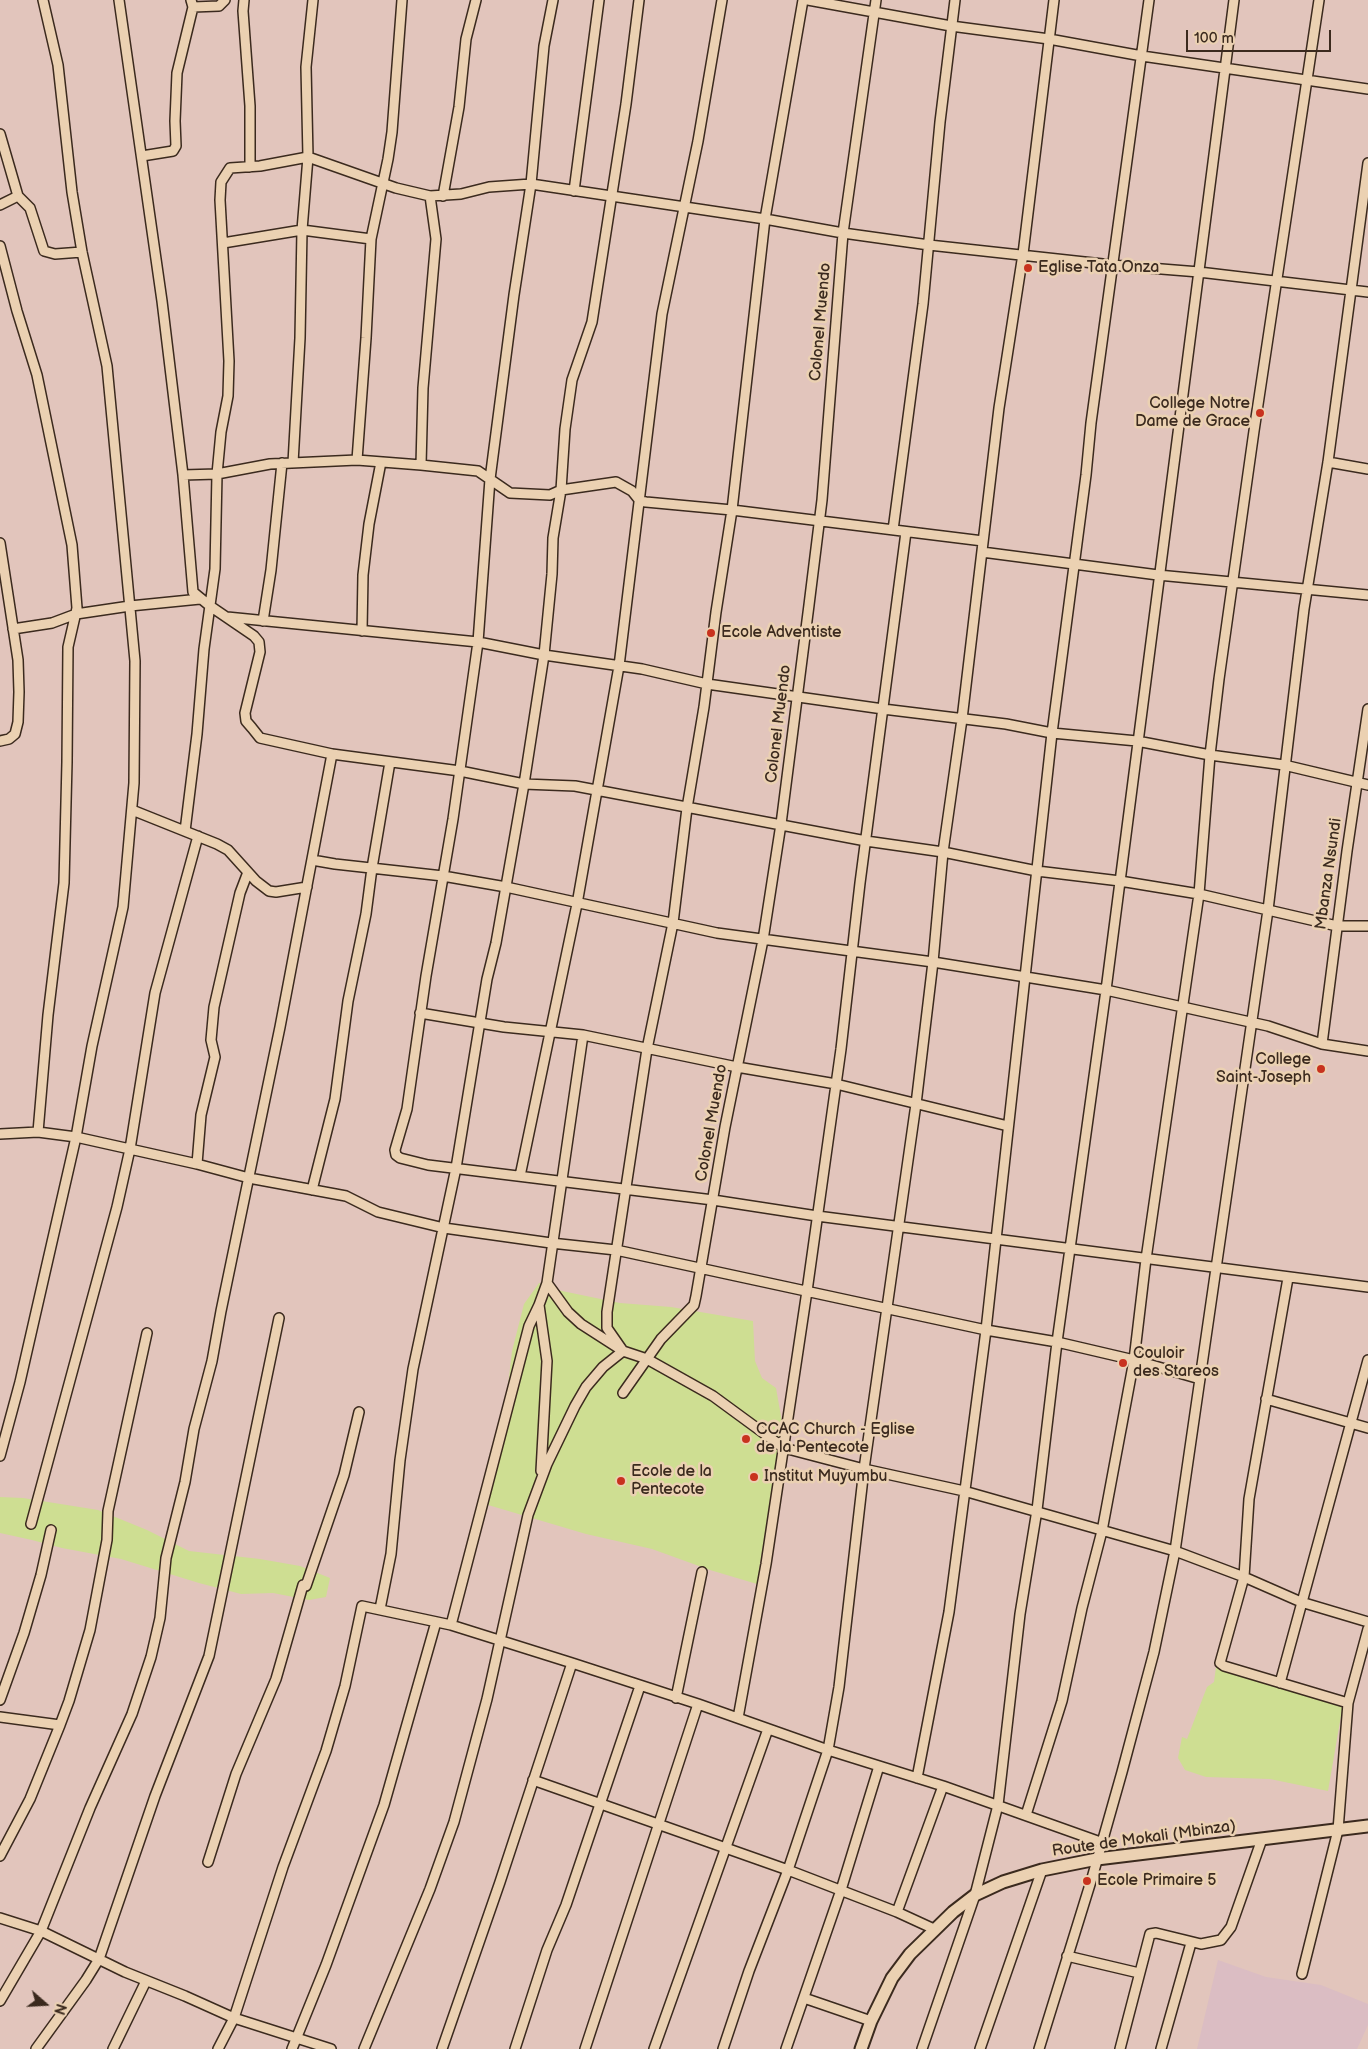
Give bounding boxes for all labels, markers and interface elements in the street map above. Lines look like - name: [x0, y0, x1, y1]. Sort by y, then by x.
- scale bar: [1188, 20, 1333, 52]
- text: 100 m: [1194, 29, 1234, 48]
- place label: Eglise Tata Onza: [1038, 258, 1159, 278]
- street label: Colonel Muendo: [806, 262, 836, 382]
- marker: Eglise Tata Onza: [1022, 262, 1034, 274]
- place label: College Notre Dame de Grace: [1135, 394, 1250, 432]
- marker: College Notre Dame de Grace: [1254, 407, 1266, 419]
- place label: Ecole Adventiste: [721, 623, 842, 643]
- marker: Ecole Adventiste: [705, 627, 717, 639]
- street label: Colonel Muendo: [762, 664, 796, 784]
- street label: Mbanza Nsundi: [1312, 817, 1346, 931]
- place label: College Saint-Joseph: [1216, 1050, 1311, 1088]
- street label: Colonel Muendo: [692, 1063, 732, 1183]
- marker: College Saint-Joseph: [1315, 1063, 1327, 1075]
- place label: Couloir des Stareos: [1133, 1344, 1219, 1382]
- marker: Couloir des Stareos: [1117, 1357, 1129, 1369]
- place label: CCAC Church - Eglise de la Pentecote: [756, 1420, 915, 1458]
- marker: CCAC Church - Eglise de la Pentecote: [740, 1433, 752, 1445]
- place label: Ecole de la Pentecote: [631, 1462, 712, 1500]
- place label: Institut Muyumbu: [764, 1467, 888, 1487]
- marker: Institut Muyumbu: [748, 1471, 760, 1483]
- marker: Ecole de la Pentecote: [615, 1475, 627, 1487]
- street label: Route de Mokali (Mbinza): [1051, 1817, 1237, 1861]
- place label: Ecole Primaire 5: [1097, 1871, 1216, 1891]
- marker: Ecole Primaire 5: [1081, 1875, 1093, 1887]
- north arrow: [20, 1979, 70, 2029]
- text: N: [50, 2001, 69, 2017]

